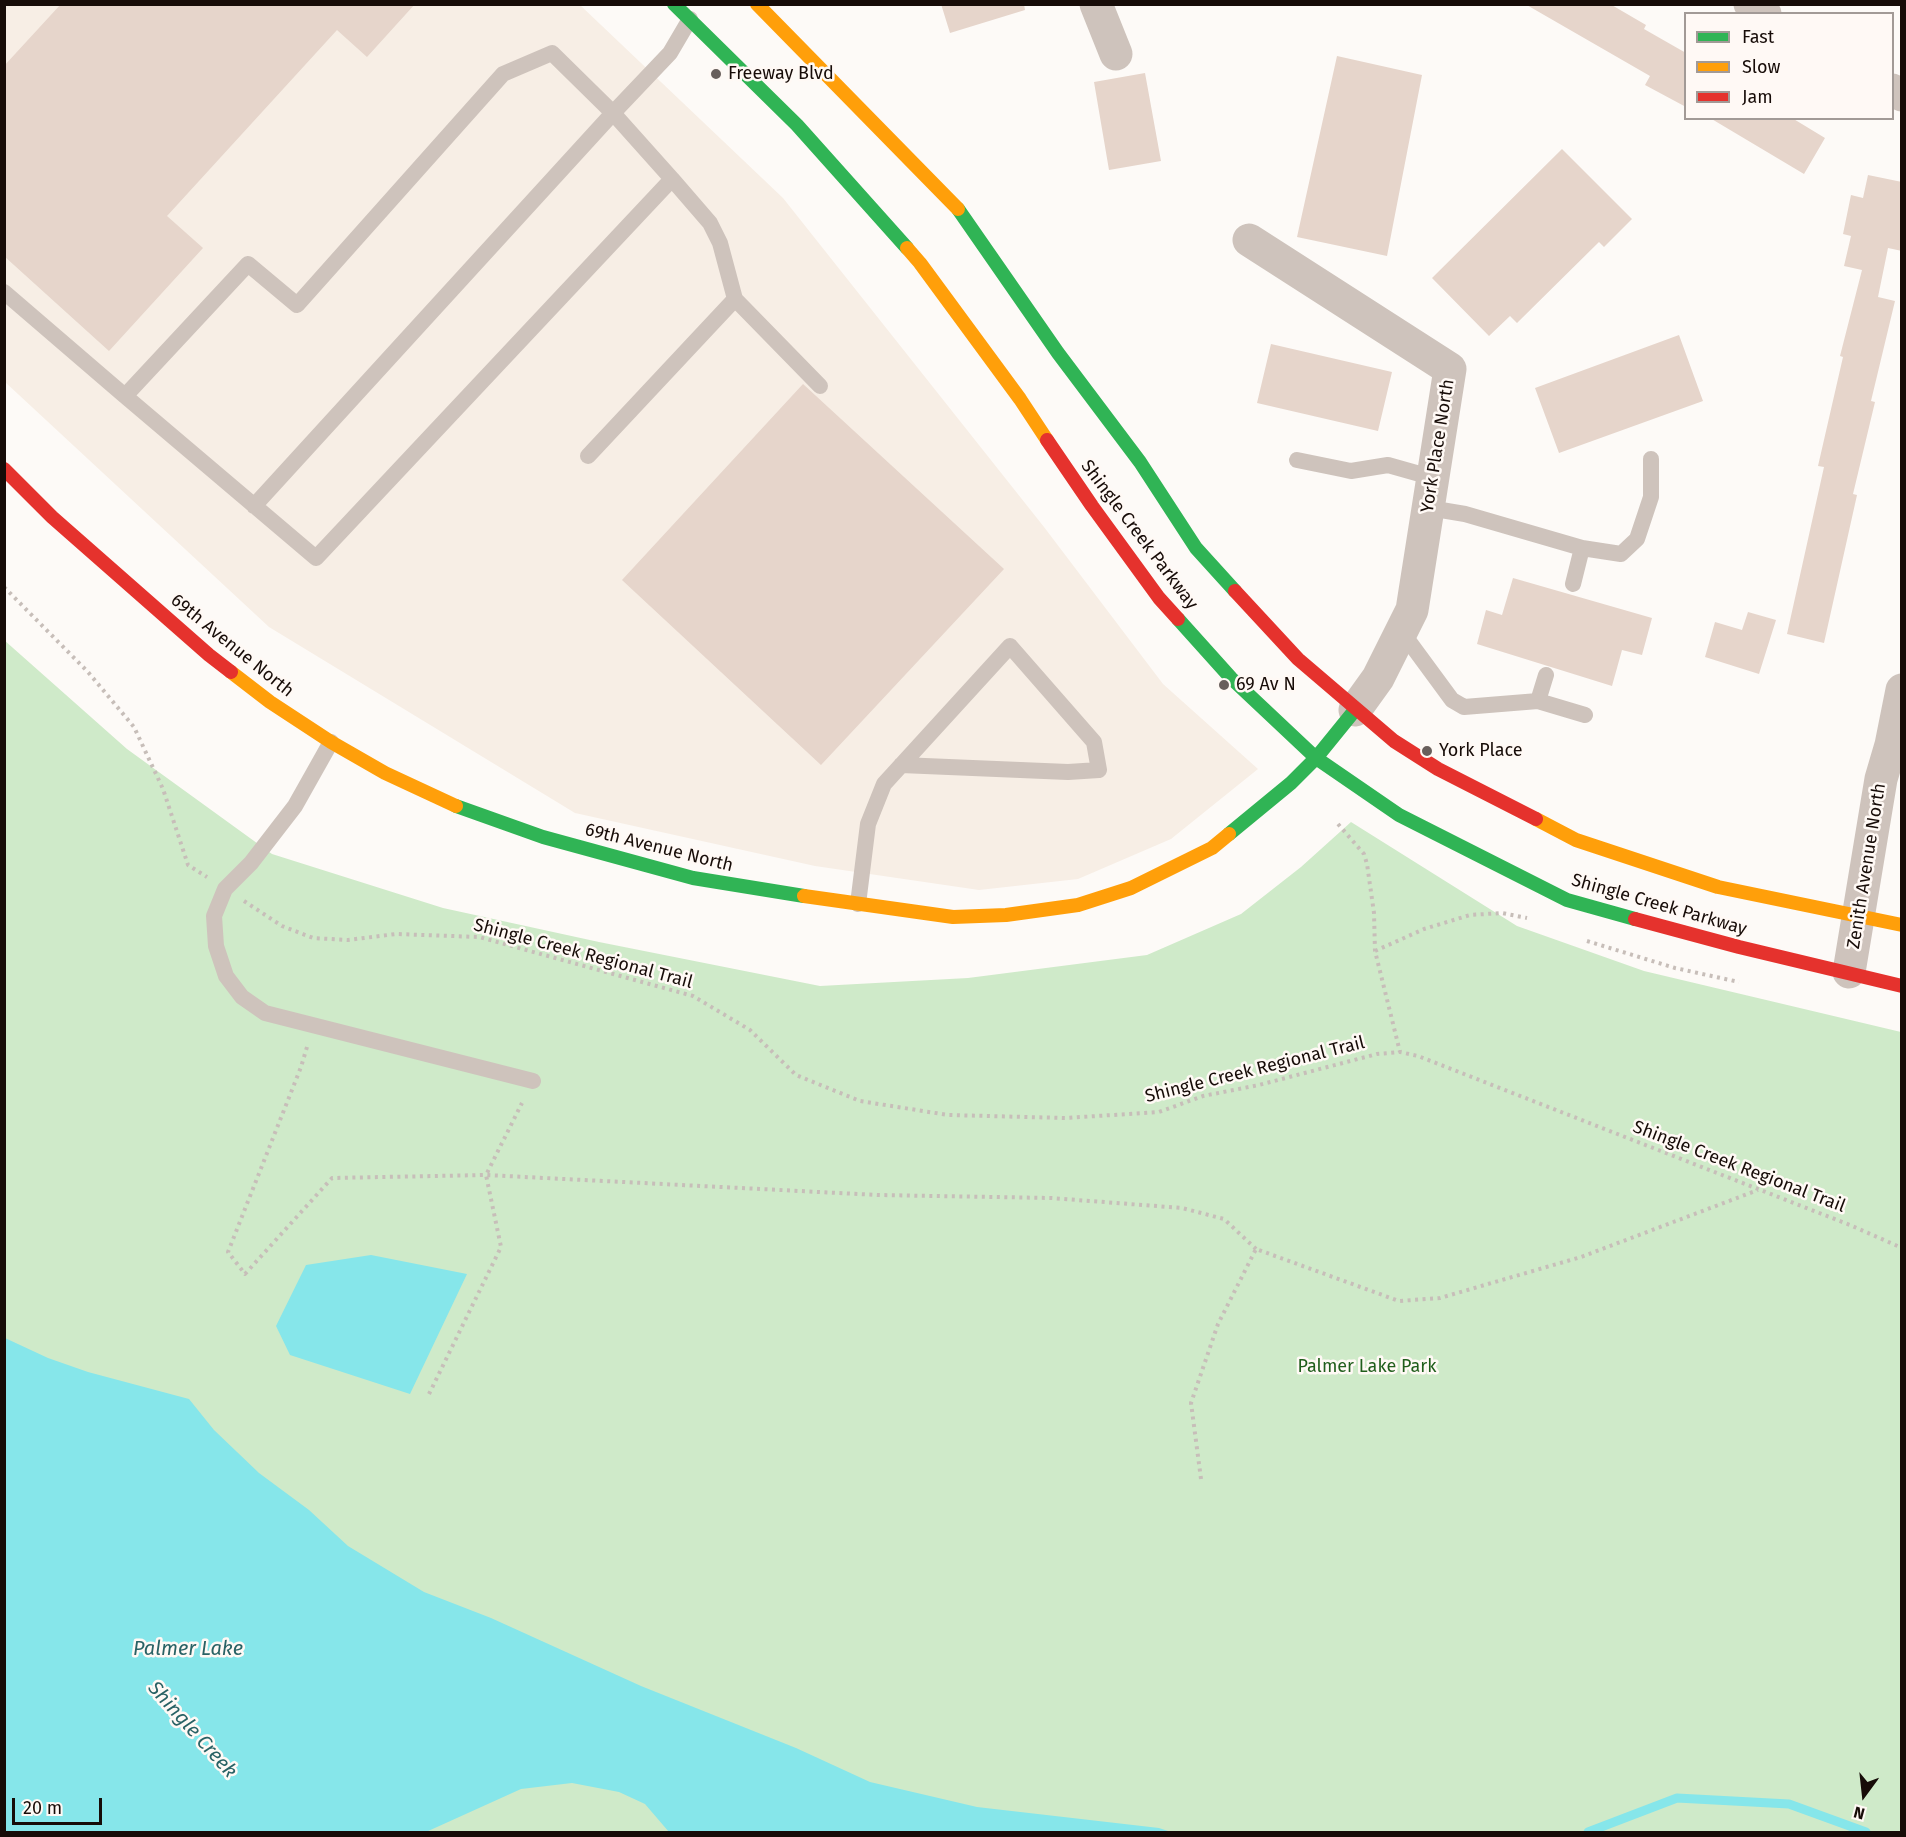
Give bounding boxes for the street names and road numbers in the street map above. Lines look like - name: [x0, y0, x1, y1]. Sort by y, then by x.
- street label: York Place North: [1417, 378, 1459, 514]
- street label: Shingle Creek Parkway: [1076, 456, 1202, 614]
- street label: 69th Avenue North: [166, 590, 298, 702]
- street label: Zenith Avenue North: [1843, 782, 1891, 950]
- street label: 69th Avenue North: [583, 819, 735, 877]
- street label: Shingle Creek Parkway: [1569, 870, 1749, 940]
- street label: Shingle Creek Regional Trail: [471, 914, 695, 994]
- street label: Shingle Creek Regional Trail: [1143, 1032, 1367, 1108]
- street label: Shingle Creek Regional Trail: [1630, 1116, 1848, 1218]

